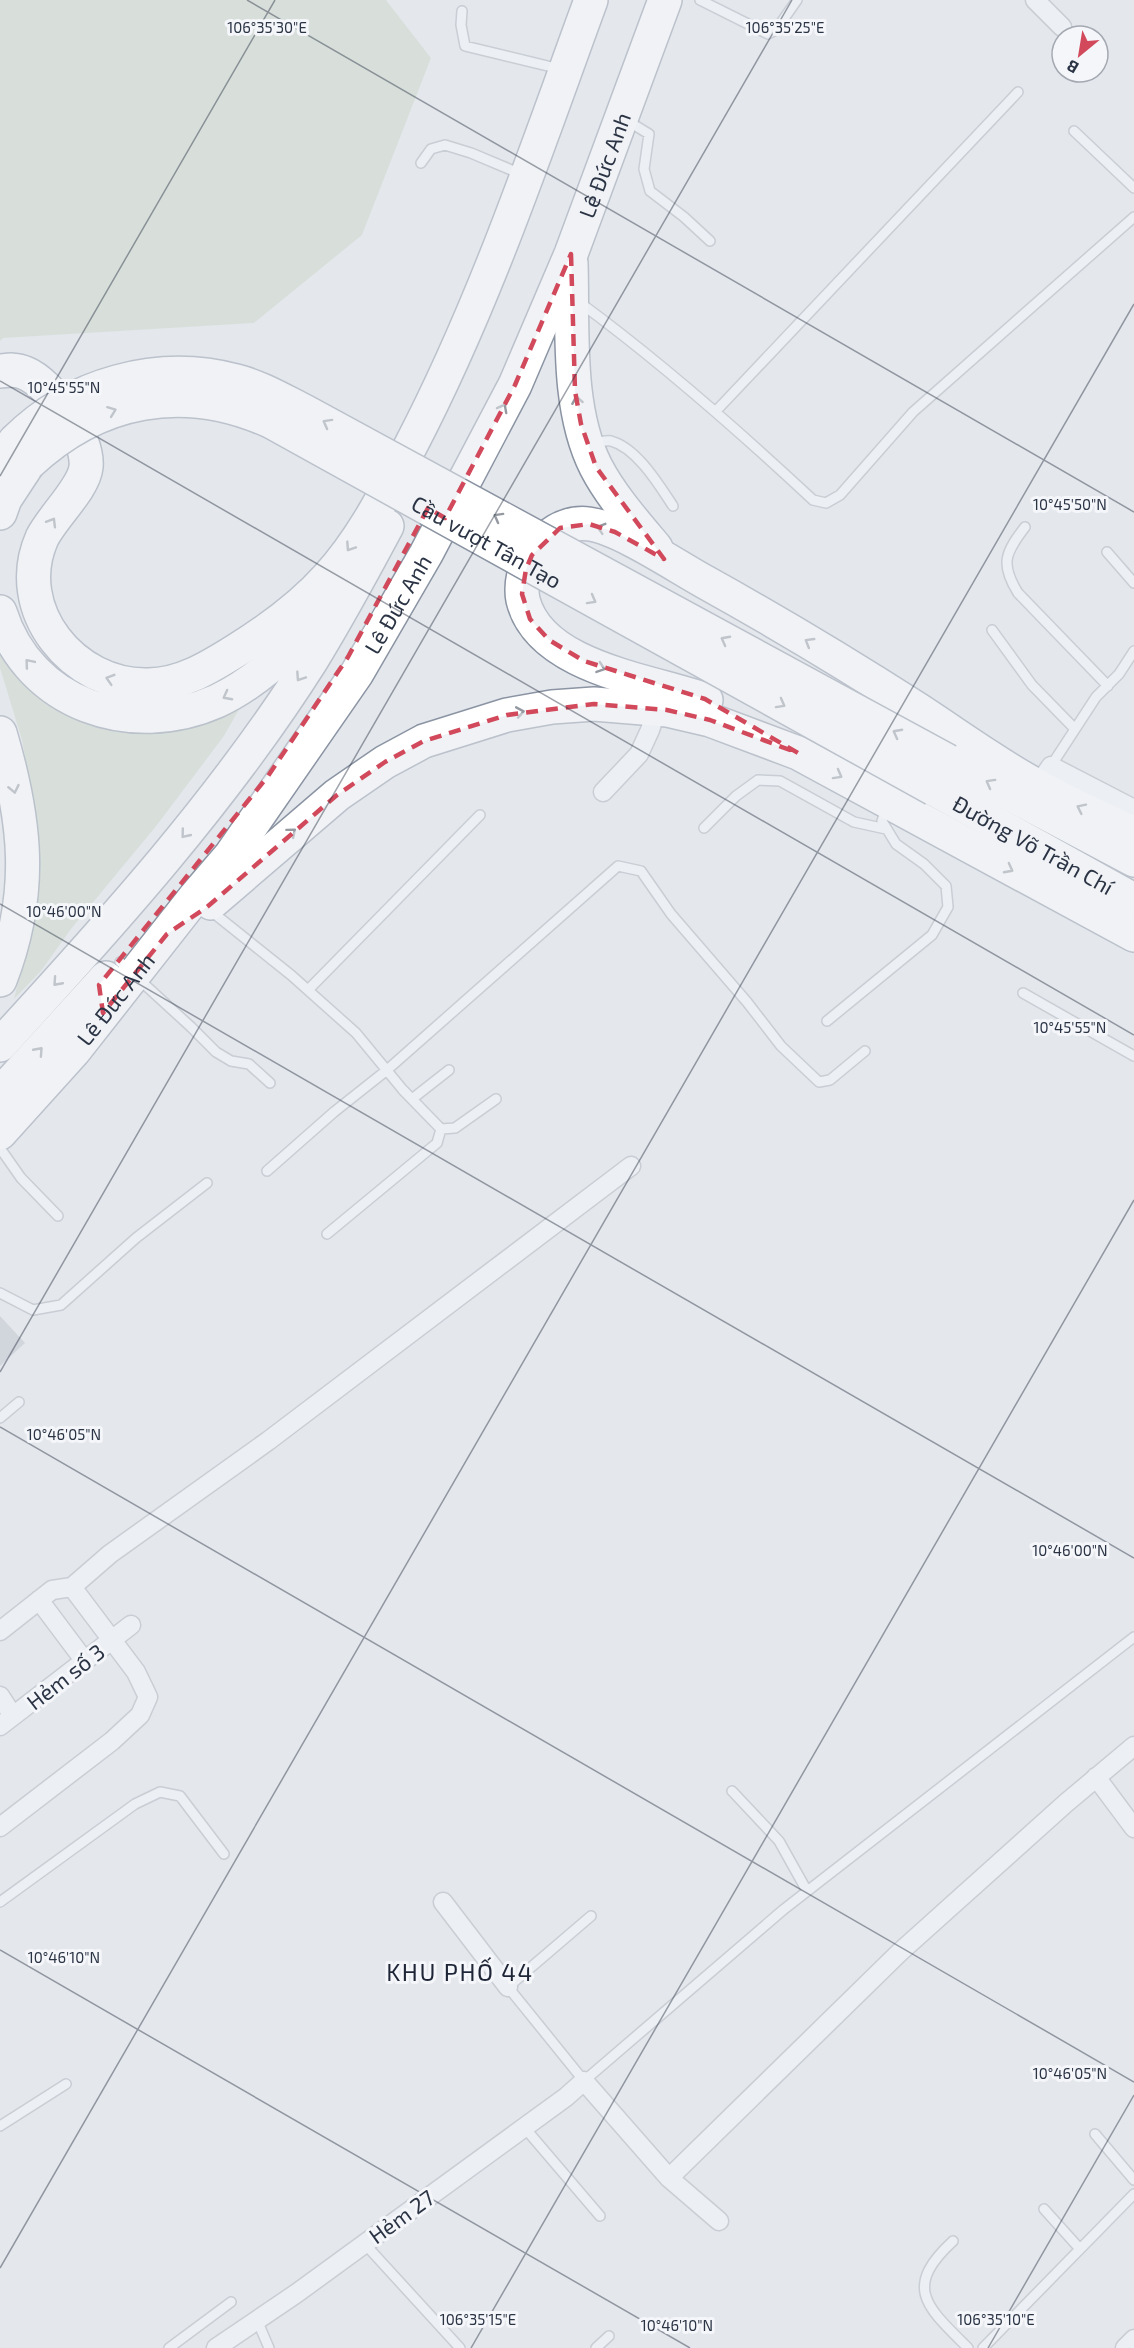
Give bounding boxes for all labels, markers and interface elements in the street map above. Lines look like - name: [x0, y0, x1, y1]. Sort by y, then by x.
- text: 106°35'30"E: [227, 18, 307, 36]
- text: 106°35'25"E: [746, 18, 824, 36]
- north arrow: [1050, 24, 1110, 84]
- text: B: [1063, 57, 1081, 78]
- street label: Lê Đức Anh: [573, 109, 635, 221]
- text: 10°45'55"N: [28, 378, 100, 396]
- one-way arrow: [571, 396, 583, 405]
- one-way arrow: [496, 403, 507, 414]
- one-way arrow: [106, 406, 117, 418]
- one-way arrow: [323, 419, 333, 430]
- street label: Cầu vượt Tân Tạo: [407, 489, 566, 593]
- text: 10°45'50"N: [1033, 495, 1107, 513]
- one-way arrow: [494, 513, 504, 524]
- one-way arrow: [45, 518, 56, 528]
- one-way arrow: [596, 523, 607, 535]
- one-way arrow: [346, 541, 357, 552]
- street label: Lê Đức Anh: [358, 550, 436, 658]
- one-way arrow: [586, 593, 596, 604]
- one-way arrow: [721, 636, 731, 647]
- one-way arrow: [805, 637, 815, 649]
- one-way arrow: [25, 659, 36, 670]
- one-way arrow: [596, 660, 606, 673]
- one-way arrow: [296, 670, 307, 681]
- one-way arrow: [105, 674, 116, 686]
- one-way arrow: [222, 688, 233, 700]
- one-way arrow: [775, 697, 785, 708]
- one-way arrow: [515, 707, 524, 719]
- one-way arrow: [892, 729, 903, 740]
- one-way arrow: [832, 768, 842, 779]
- one-way arrow: [985, 779, 996, 790]
- one-way arrow: [7, 784, 20, 794]
- street label: Đường Võ Trần Chí: [949, 789, 1120, 900]
- one-way arrow: [1077, 804, 1088, 815]
- one-way arrow: [181, 828, 192, 839]
- one-way arrow: [285, 828, 296, 839]
- one-way arrow: [1003, 862, 1014, 873]
- text: 10°46'00"N: [26, 902, 102, 920]
- street label: Lê Đức Anh: [71, 947, 159, 1050]
- one-way arrow: [53, 975, 64, 986]
- text: 10°45'55"N: [1034, 1018, 1106, 1036]
- one-way arrow: [32, 1047, 43, 1058]
- text: 10°46'05"N: [27, 1425, 101, 1443]
- text: 10°46'00"N: [1032, 1541, 1108, 1559]
- street label: Hẻm số 3: [21, 1638, 109, 1714]
- text: 10°46'10"N: [28, 1948, 100, 1966]
- district label: KHU PHỐ 44: [386, 1956, 534, 1986]
- text: 10°46'05"N: [1033, 2064, 1107, 2082]
- street label: Hẻm 27: [363, 2184, 439, 2248]
- text: 106°35'15"E: [440, 2310, 516, 2328]
- text: 106°35'10"E: [957, 2310, 1035, 2328]
- text: 10°46'10"N: [641, 2316, 713, 2334]

